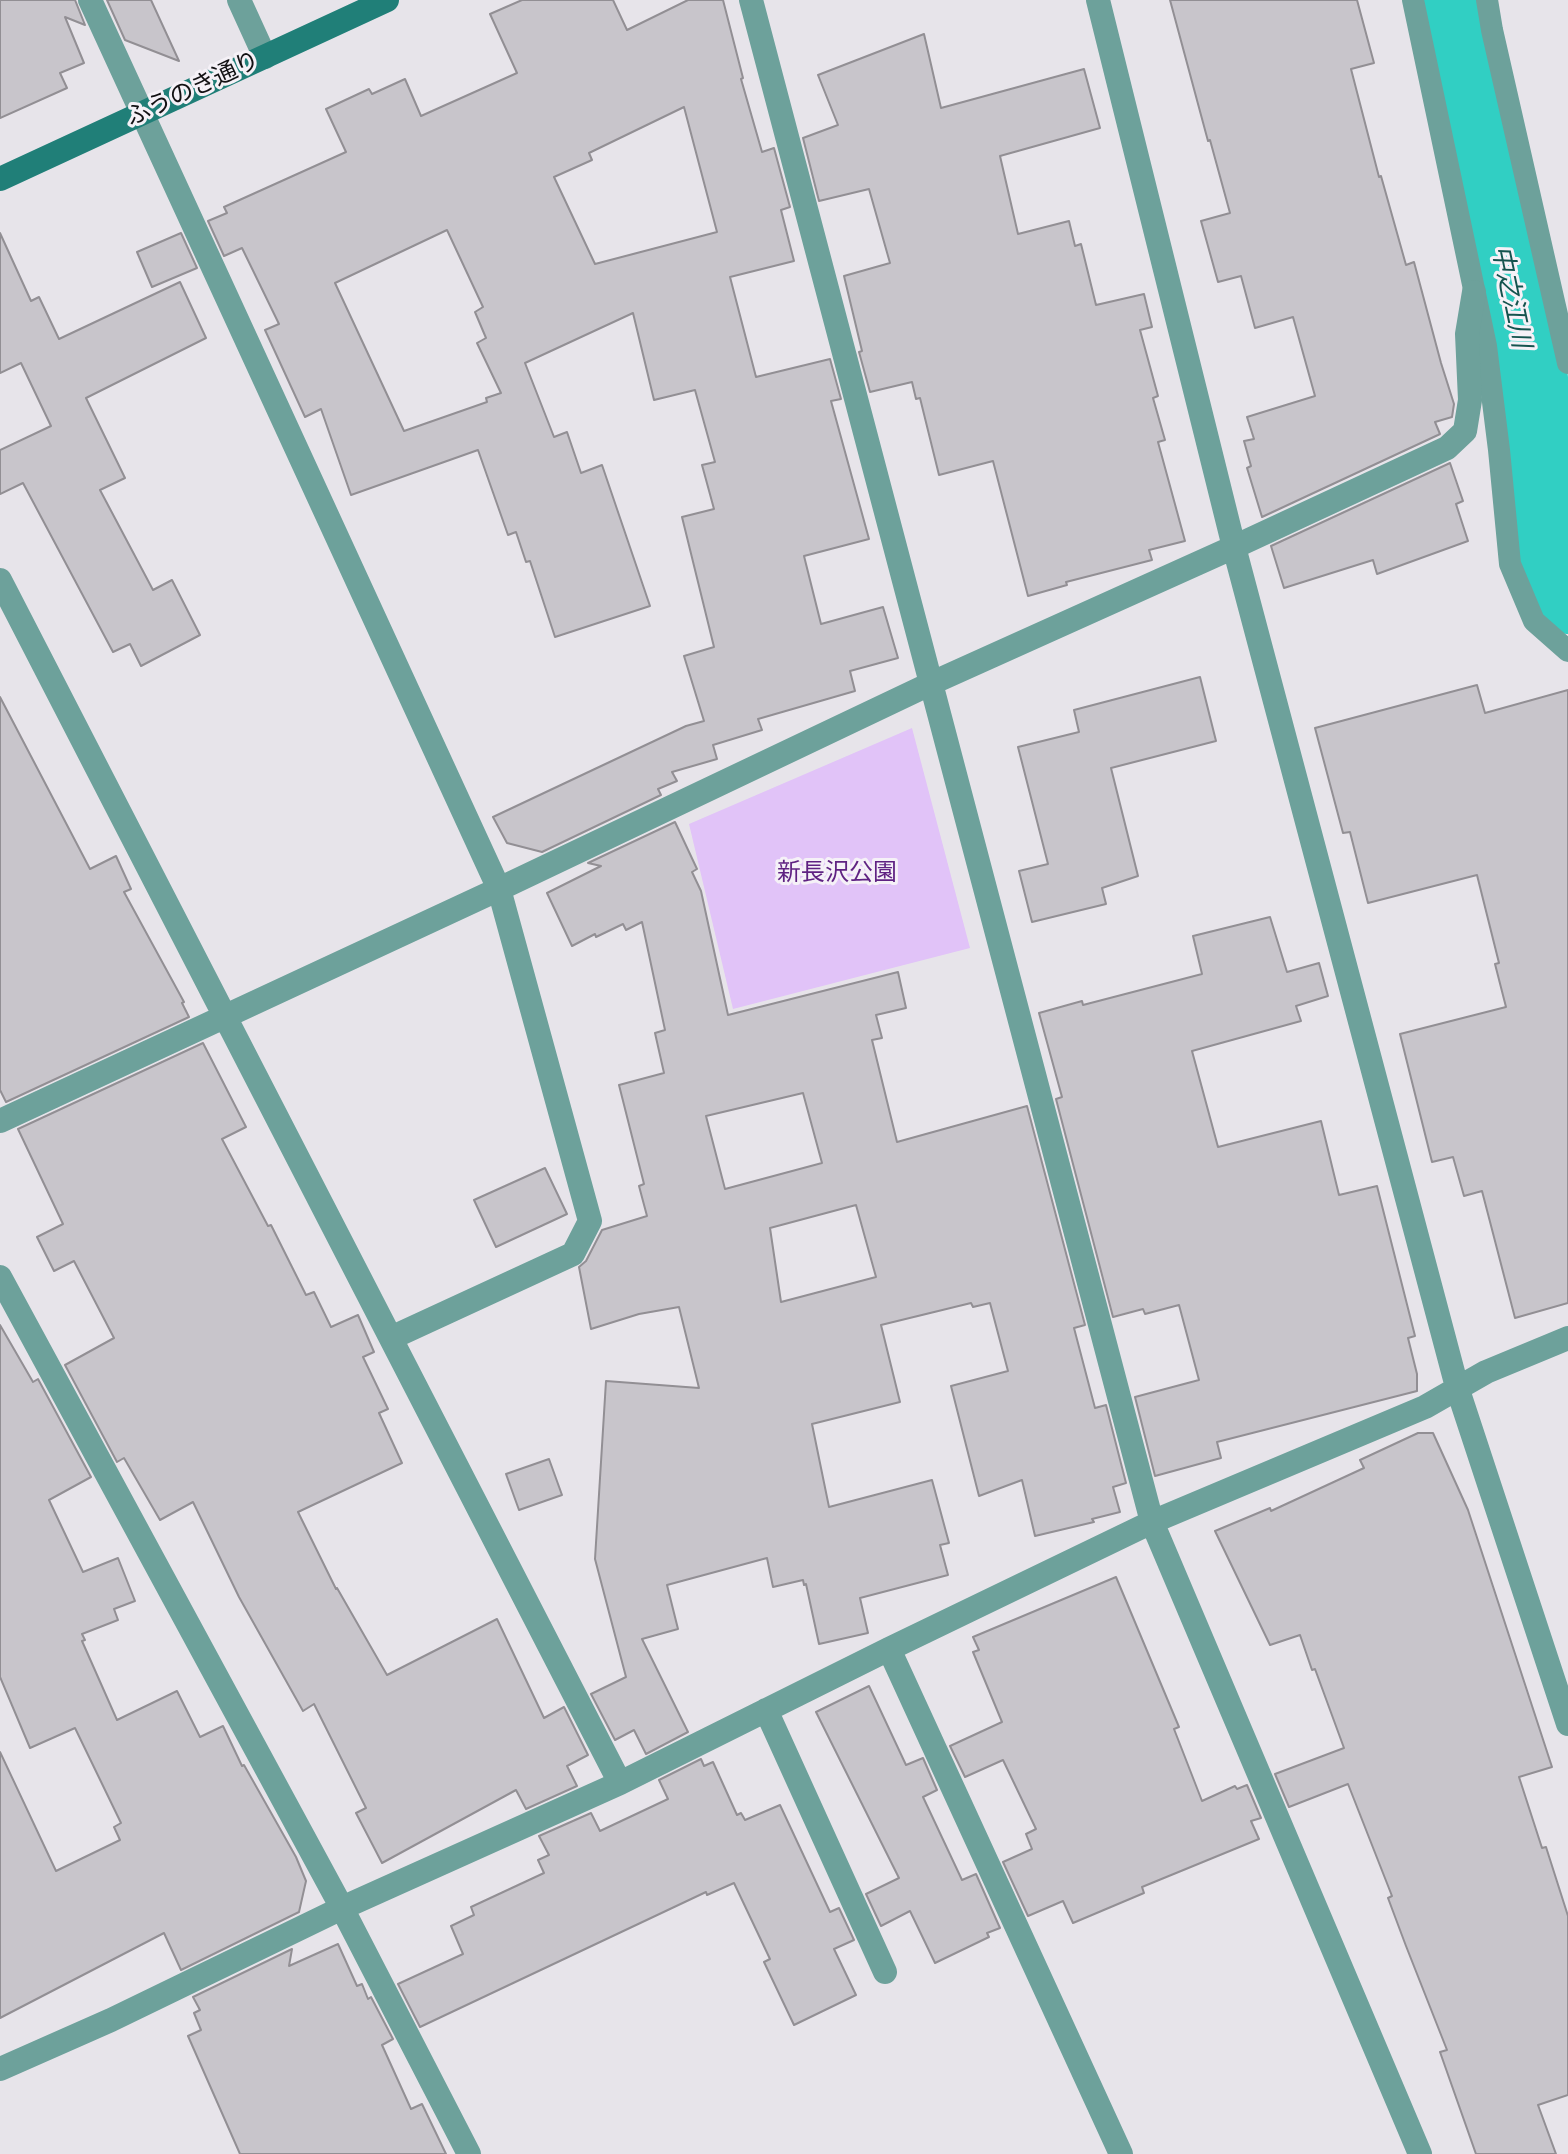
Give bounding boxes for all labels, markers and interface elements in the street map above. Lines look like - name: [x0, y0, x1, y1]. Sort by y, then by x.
- street label: ふうのき通り: [122, 47, 264, 133]
- water label: 中之江川: [1484, 243, 1536, 351]
- park label: 新長沢公園: [777, 860, 897, 888]

